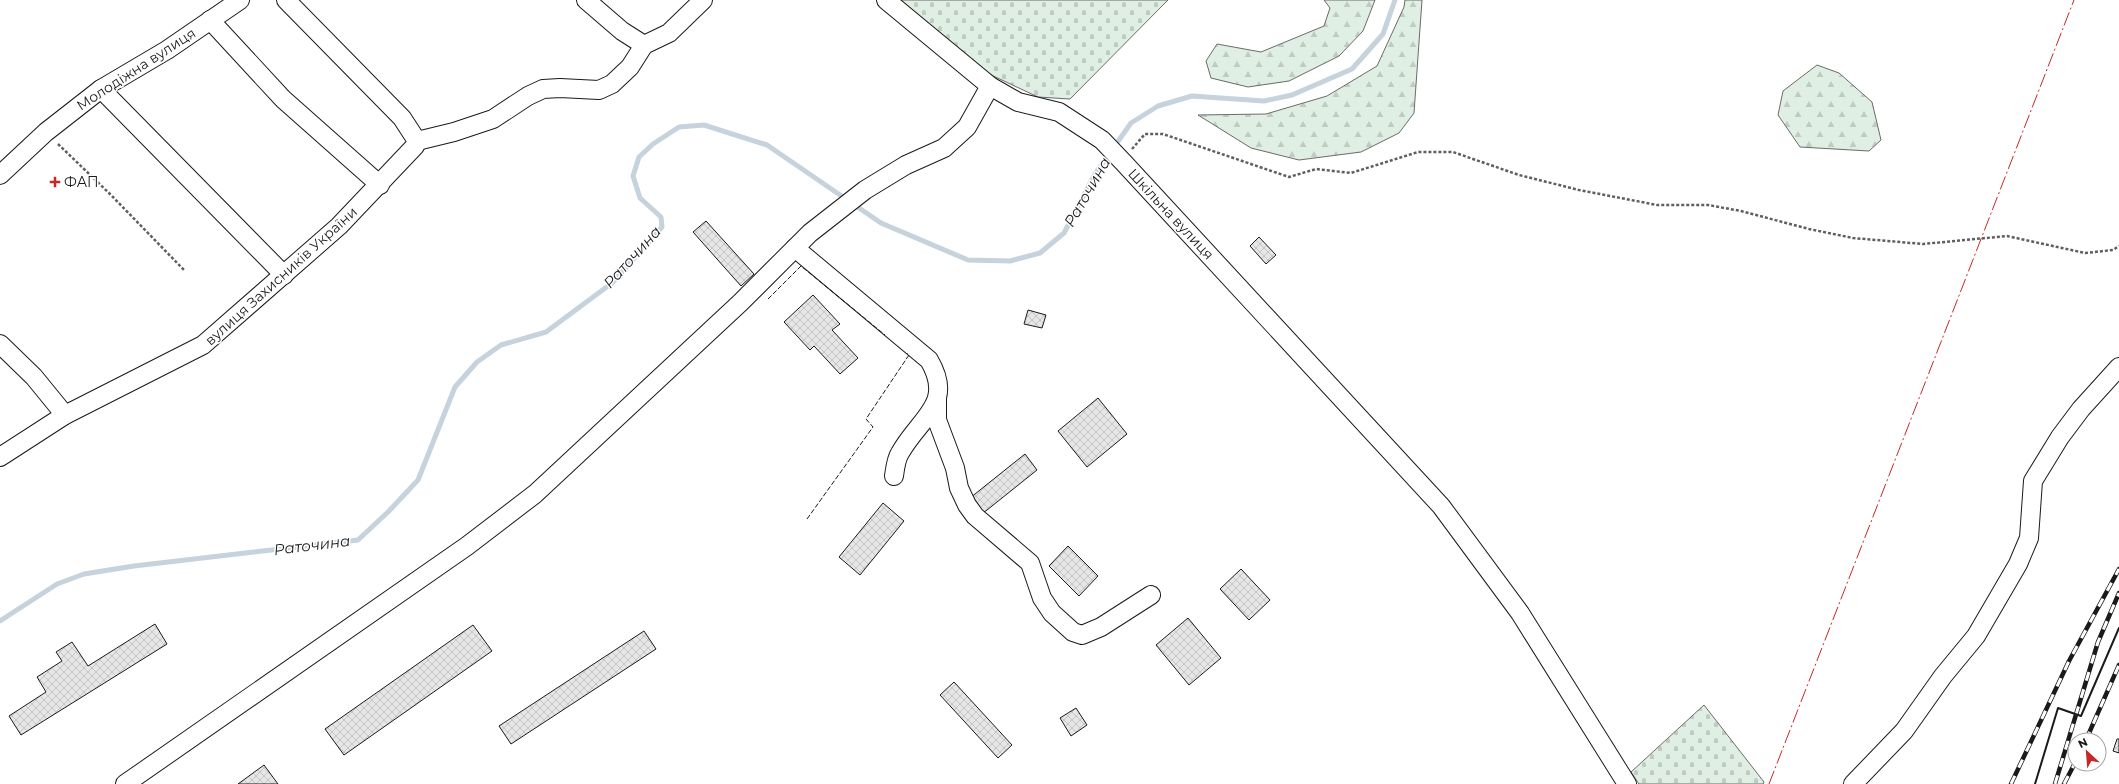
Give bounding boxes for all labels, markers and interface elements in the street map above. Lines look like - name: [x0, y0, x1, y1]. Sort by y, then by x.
- street label: Молодіжна вулиця: [73, 24, 199, 114]
- water label: Раточина: [1060, 154, 1114, 230]
- street label: Шкільна вулиця: [1124, 165, 1218, 263]
- place label: ФАП: [64, 173, 99, 191]
- marker: ФАП: [49, 176, 61, 188]
- street label: вулиця Захисників України: [201, 203, 361, 349]
- water label: Раточина: [599, 222, 665, 292]
- water label: Раточина: [273, 531, 351, 559]
- north arrow: [2067, 732, 2107, 772]
- text: N: [2076, 735, 2090, 751]

